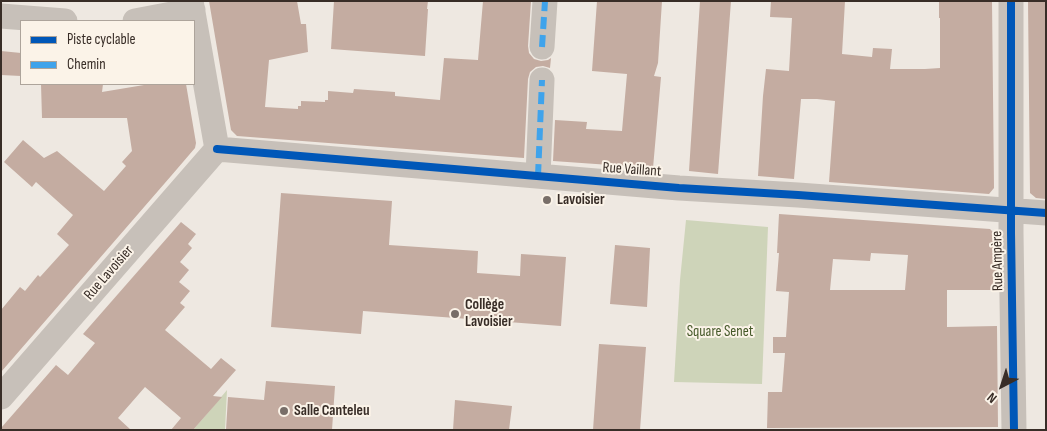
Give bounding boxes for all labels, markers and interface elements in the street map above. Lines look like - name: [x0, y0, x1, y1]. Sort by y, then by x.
- legend: [20, 20, 195, 85]
- text: Piste cyclable: [67, 30, 136, 49]
- text: Chemin: [67, 55, 106, 74]
- street label: Rue Vaillant: [602, 159, 662, 181]
- place label: Lavoisier: [557, 191, 605, 209]
- marker: Lavoisier: [541, 194, 553, 206]
- street label: Rue Ampère: [988, 231, 1008, 291]
- street label: Rue Lavoisier: [81, 242, 137, 304]
- place label: Collège Lavoisier: [465, 296, 513, 331]
- marker: Collège Lavoisier: [449, 308, 461, 320]
- park label: Square Senet: [687, 323, 753, 341]
- north arrow: [977, 361, 1027, 411]
- text: N: [984, 389, 1000, 407]
- place label: Salle Canteleu: [294, 402, 369, 420]
- marker: Salle Canteleu: [278, 405, 290, 417]

